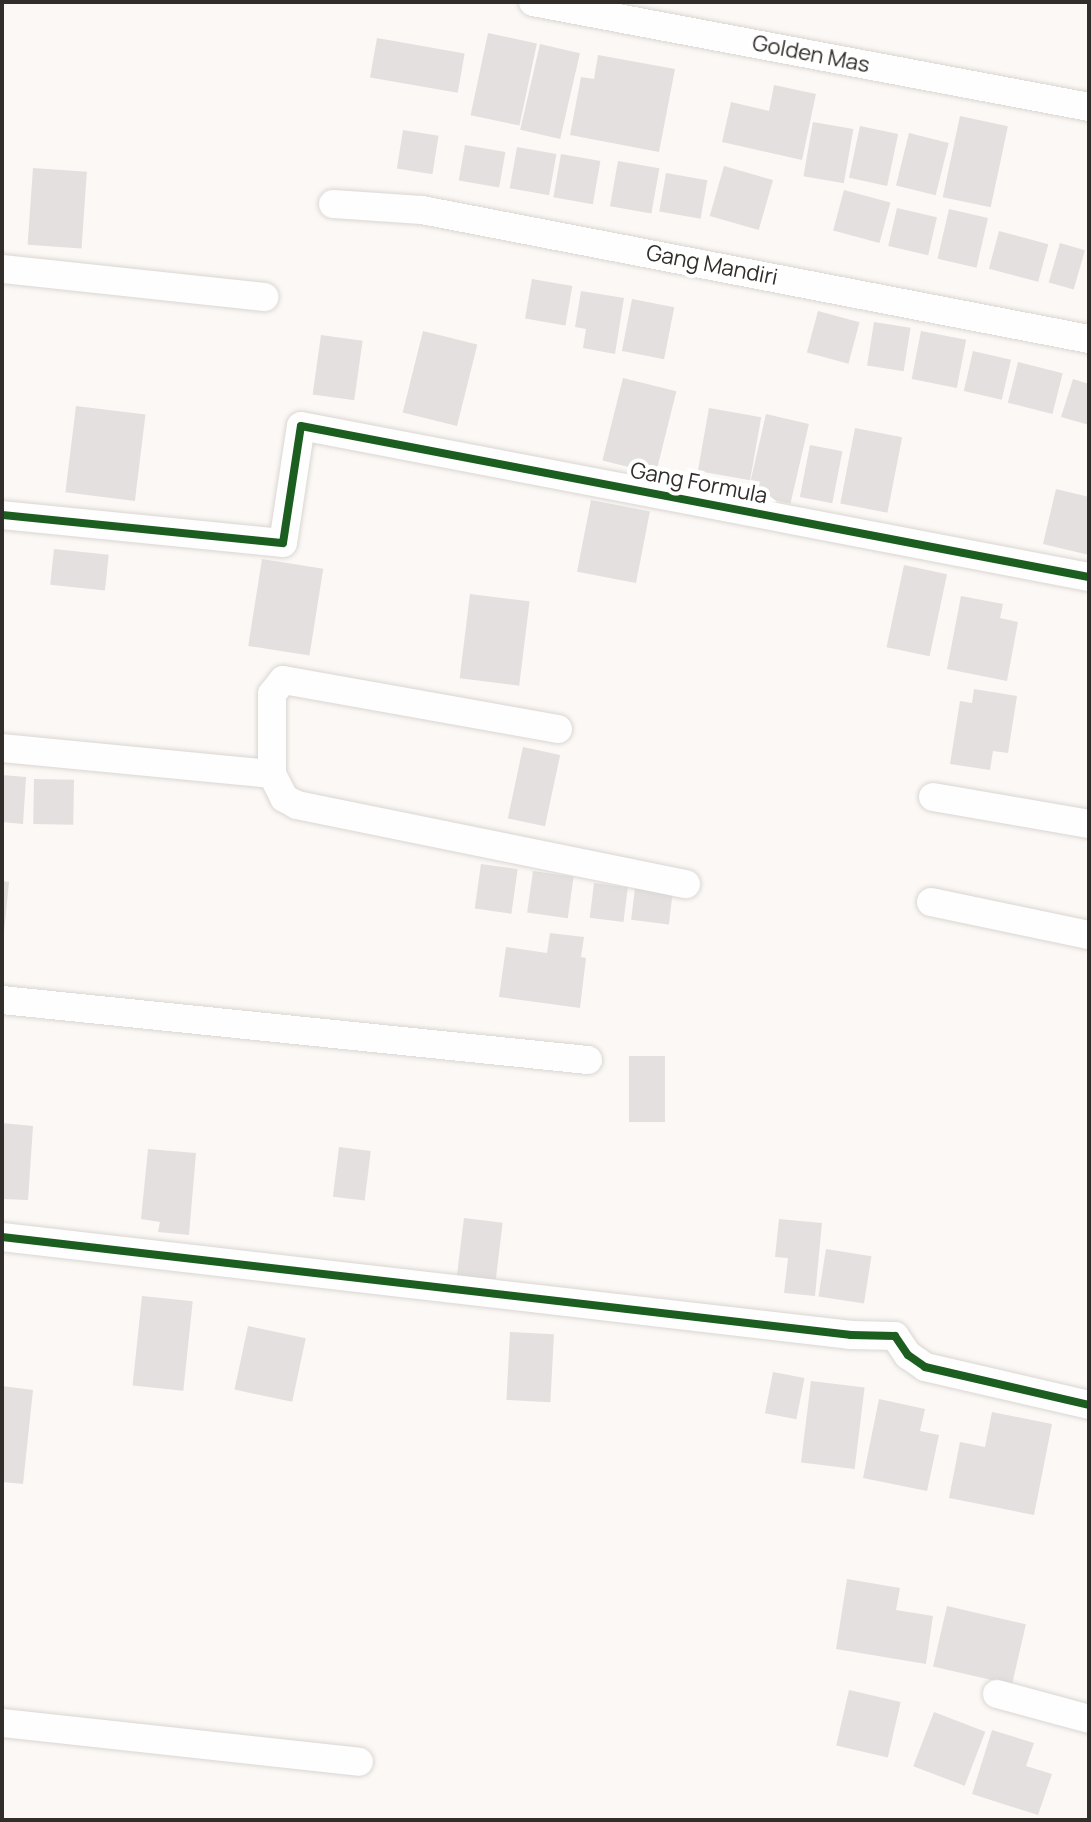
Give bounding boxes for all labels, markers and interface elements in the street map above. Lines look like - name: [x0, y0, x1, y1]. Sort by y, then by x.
- street label: Golden Mas: [750, 30, 872, 78]
- street label: Gang Mandiri: [644, 239, 780, 291]
- street label: Gang Formula: [628, 457, 770, 509]

